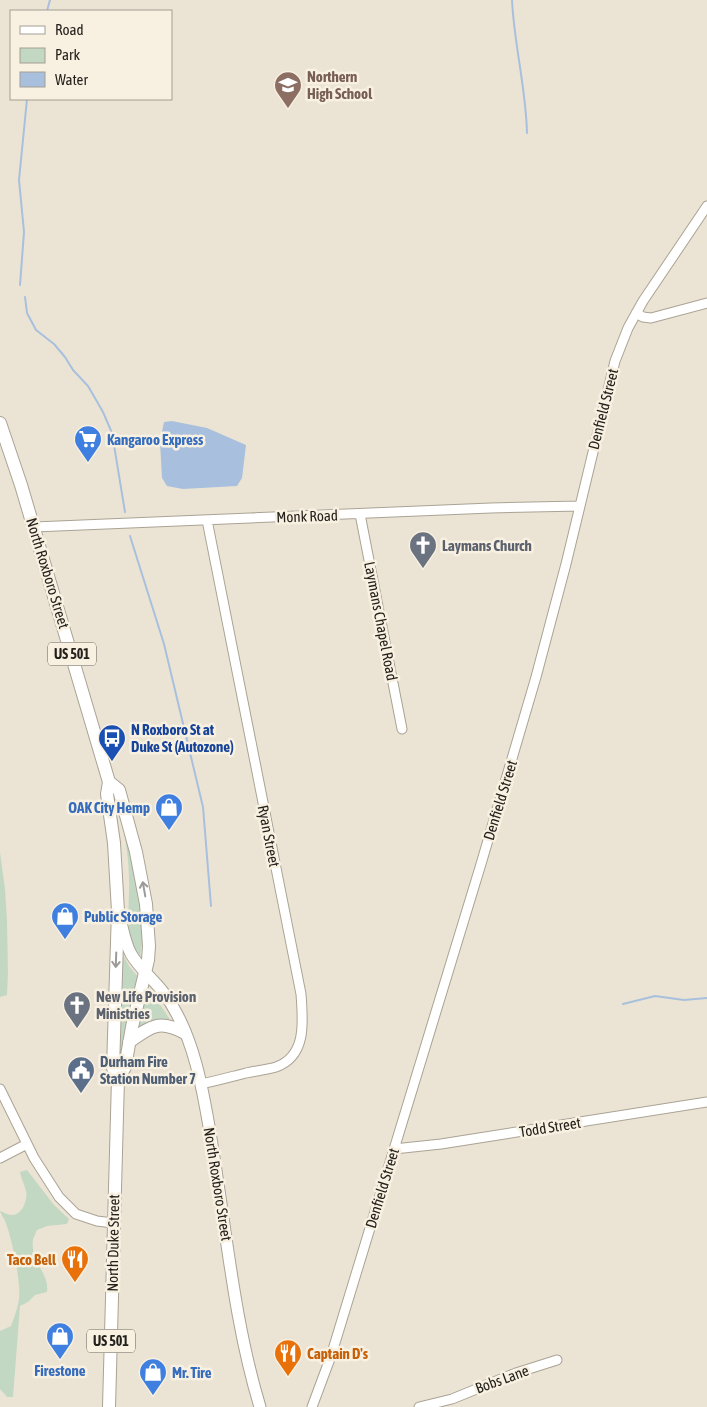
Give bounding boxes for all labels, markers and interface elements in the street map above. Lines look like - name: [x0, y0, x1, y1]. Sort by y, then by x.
- legend: [10, 10, 172, 100]
- text: Road: [55, 21, 84, 38]
- text: Park: [55, 46, 80, 63]
- place label: Northern High School: [307, 68, 373, 102]
- school or university icon: Northern High School: [273, 70, 303, 109]
- text: Water: [55, 71, 88, 88]
- street label: Denfield Street: [585, 367, 621, 451]
- supermarket icon: Kangaroo Express: [73, 424, 103, 463]
- place label: Kangaroo Express: [107, 431, 204, 448]
- street label: Monk Road: [276, 506, 338, 526]
- street label: North Roxboro Street: [23, 516, 73, 630]
- church icon: Laymans Church: [408, 530, 438, 569]
- place label: Laymans Church: [442, 537, 532, 554]
- street label: Laymans Chapel Road: [361, 560, 401, 682]
- road number: US 501: [48, 642, 96, 666]
- place label: N Roxboro St at Duke St (Autozone): [131, 721, 234, 755]
- bus stop icon: N Roxboro St at Duke St (Autozone): [97, 723, 127, 762]
- street label: Denfield Street: [480, 758, 520, 842]
- shop icon: OAK City Hemp: [154, 792, 184, 831]
- place label: OAK City Hemp: [68, 799, 150, 816]
- street label: Ryan Street: [255, 804, 283, 868]
- one-way arrow: [138, 881, 148, 897]
- shop icon: Public Storage: [50, 901, 80, 940]
- place label: Public Storage: [84, 908, 163, 925]
- one-way arrow: [111, 952, 121, 968]
- place label: New Life Provision Ministries: [96, 988, 196, 1022]
- church icon: New Life Provision Ministries: [62, 990, 92, 1029]
- place label: Durham Fire Station Number 7: [100, 1053, 196, 1087]
- public building icon: Durham Fire Station Number 7: [66, 1055, 96, 1094]
- street label: Todd Street: [518, 1114, 582, 1140]
- street label: North Roxboro Street: [201, 1126, 235, 1242]
- street label: Denfield Street: [362, 1146, 402, 1230]
- street label: North Duke Street: [104, 1194, 122, 1292]
- restaurant icon: Taco Bell: [60, 1244, 90, 1283]
- place label: Taco Bell: [7, 1251, 57, 1268]
- shop icon: Firestone: [45, 1321, 75, 1360]
- road number: US 501: [87, 1330, 135, 1352]
- restaurant icon: Captain D's: [273, 1338, 303, 1377]
- place label: Captain D's: [307, 1345, 369, 1362]
- shop icon: Mr. Tire: [138, 1357, 168, 1396]
- street label: Bobs Lane: [473, 1361, 531, 1396]
- place label: Firestone: [34, 1362, 86, 1379]
- place label: Mr. Tire: [172, 1364, 212, 1381]

